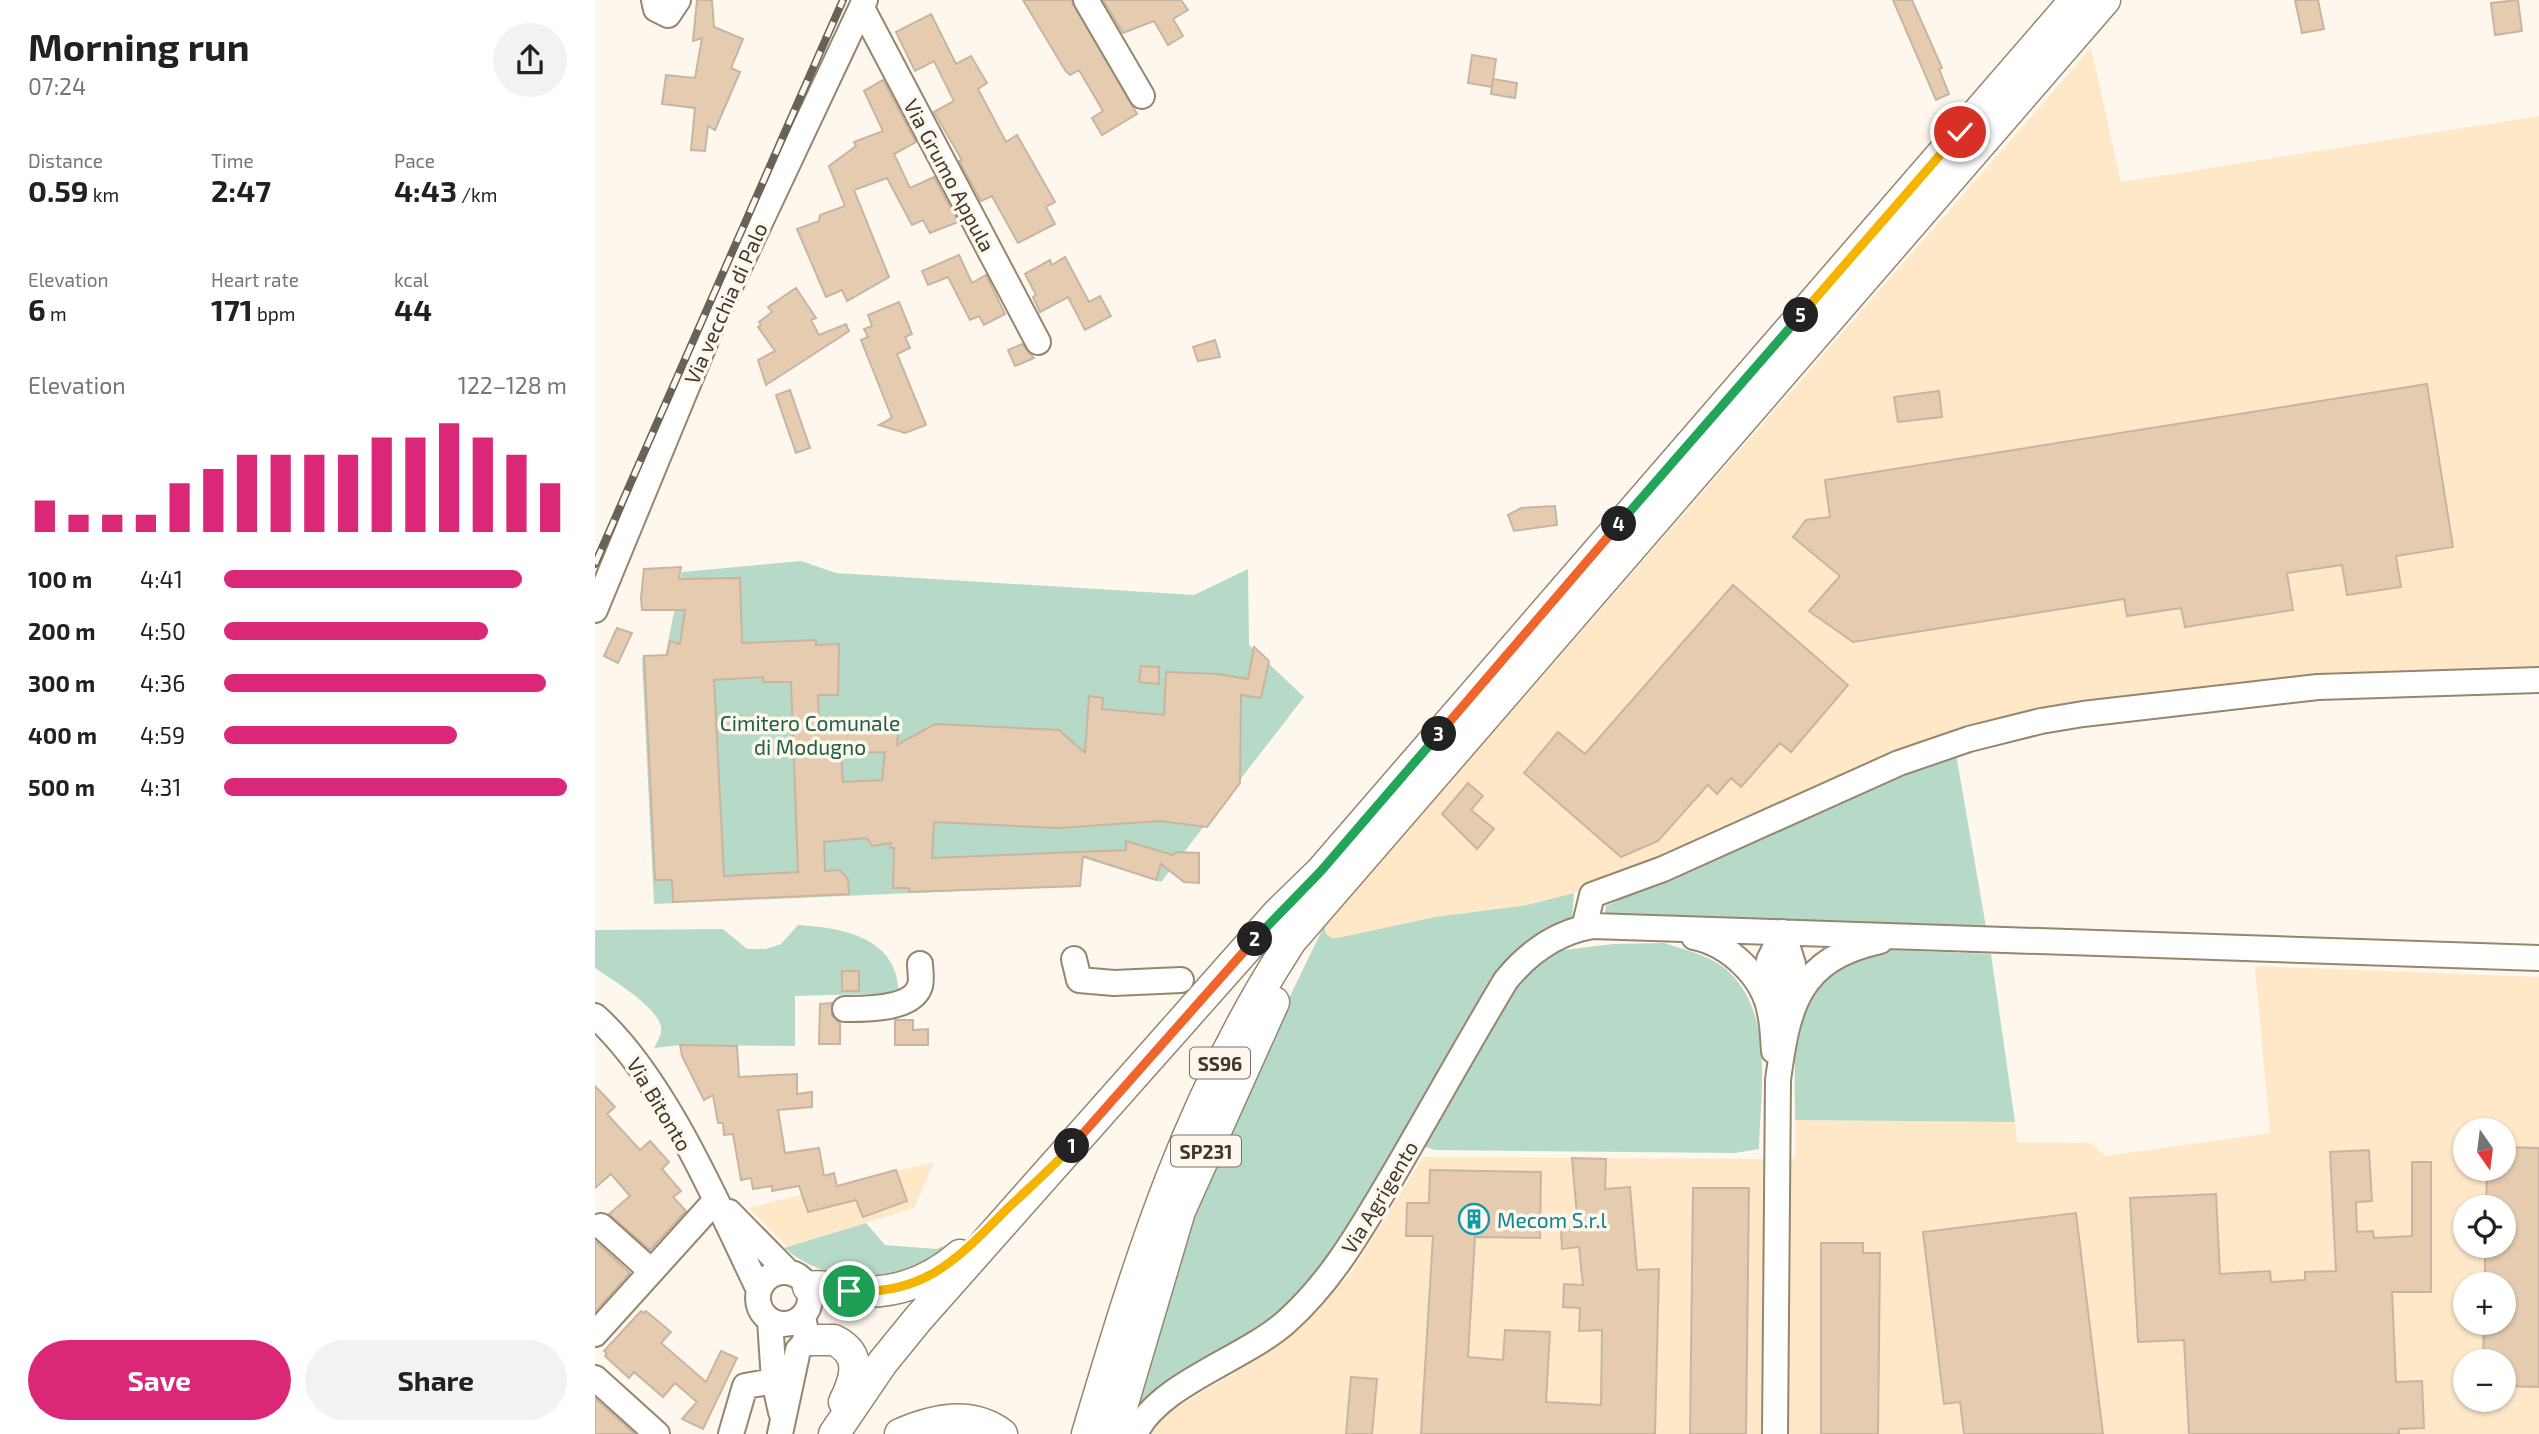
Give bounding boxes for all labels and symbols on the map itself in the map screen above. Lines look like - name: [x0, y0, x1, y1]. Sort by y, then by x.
- street label: Via Grumo Appula: [899, 94, 1001, 256]
- pin: [1930, 102, 1990, 162]
- street label: Via vecchia di Palo: [678, 218, 772, 388]
- pin: 5: [1783, 298, 1819, 332]
- pin: 4: [1601, 506, 1637, 542]
- park label: Cimitero Comunale di Modugno: [720, 710, 900, 759]
- pin: 3: [1421, 716, 1457, 752]
- pin: 2: [1237, 922, 1273, 956]
- road number: SS96: [1190, 1048, 1250, 1078]
- street label: Via Bitonto: [622, 1053, 698, 1155]
- north arrow: [2453, 1118, 2517, 1181]
- pin: 1: [1055, 1128, 1089, 1164]
- road number: SP231: [1171, 1135, 1241, 1166]
- street label: Via Agrigento: [1336, 1136, 1422, 1258]
- building icon: Mecom S.r.l: [1457, 1202, 1491, 1236]
- place label: Mecom S.r.l: [1497, 1207, 1607, 1232]
- pin: [819, 1261, 879, 1321]

